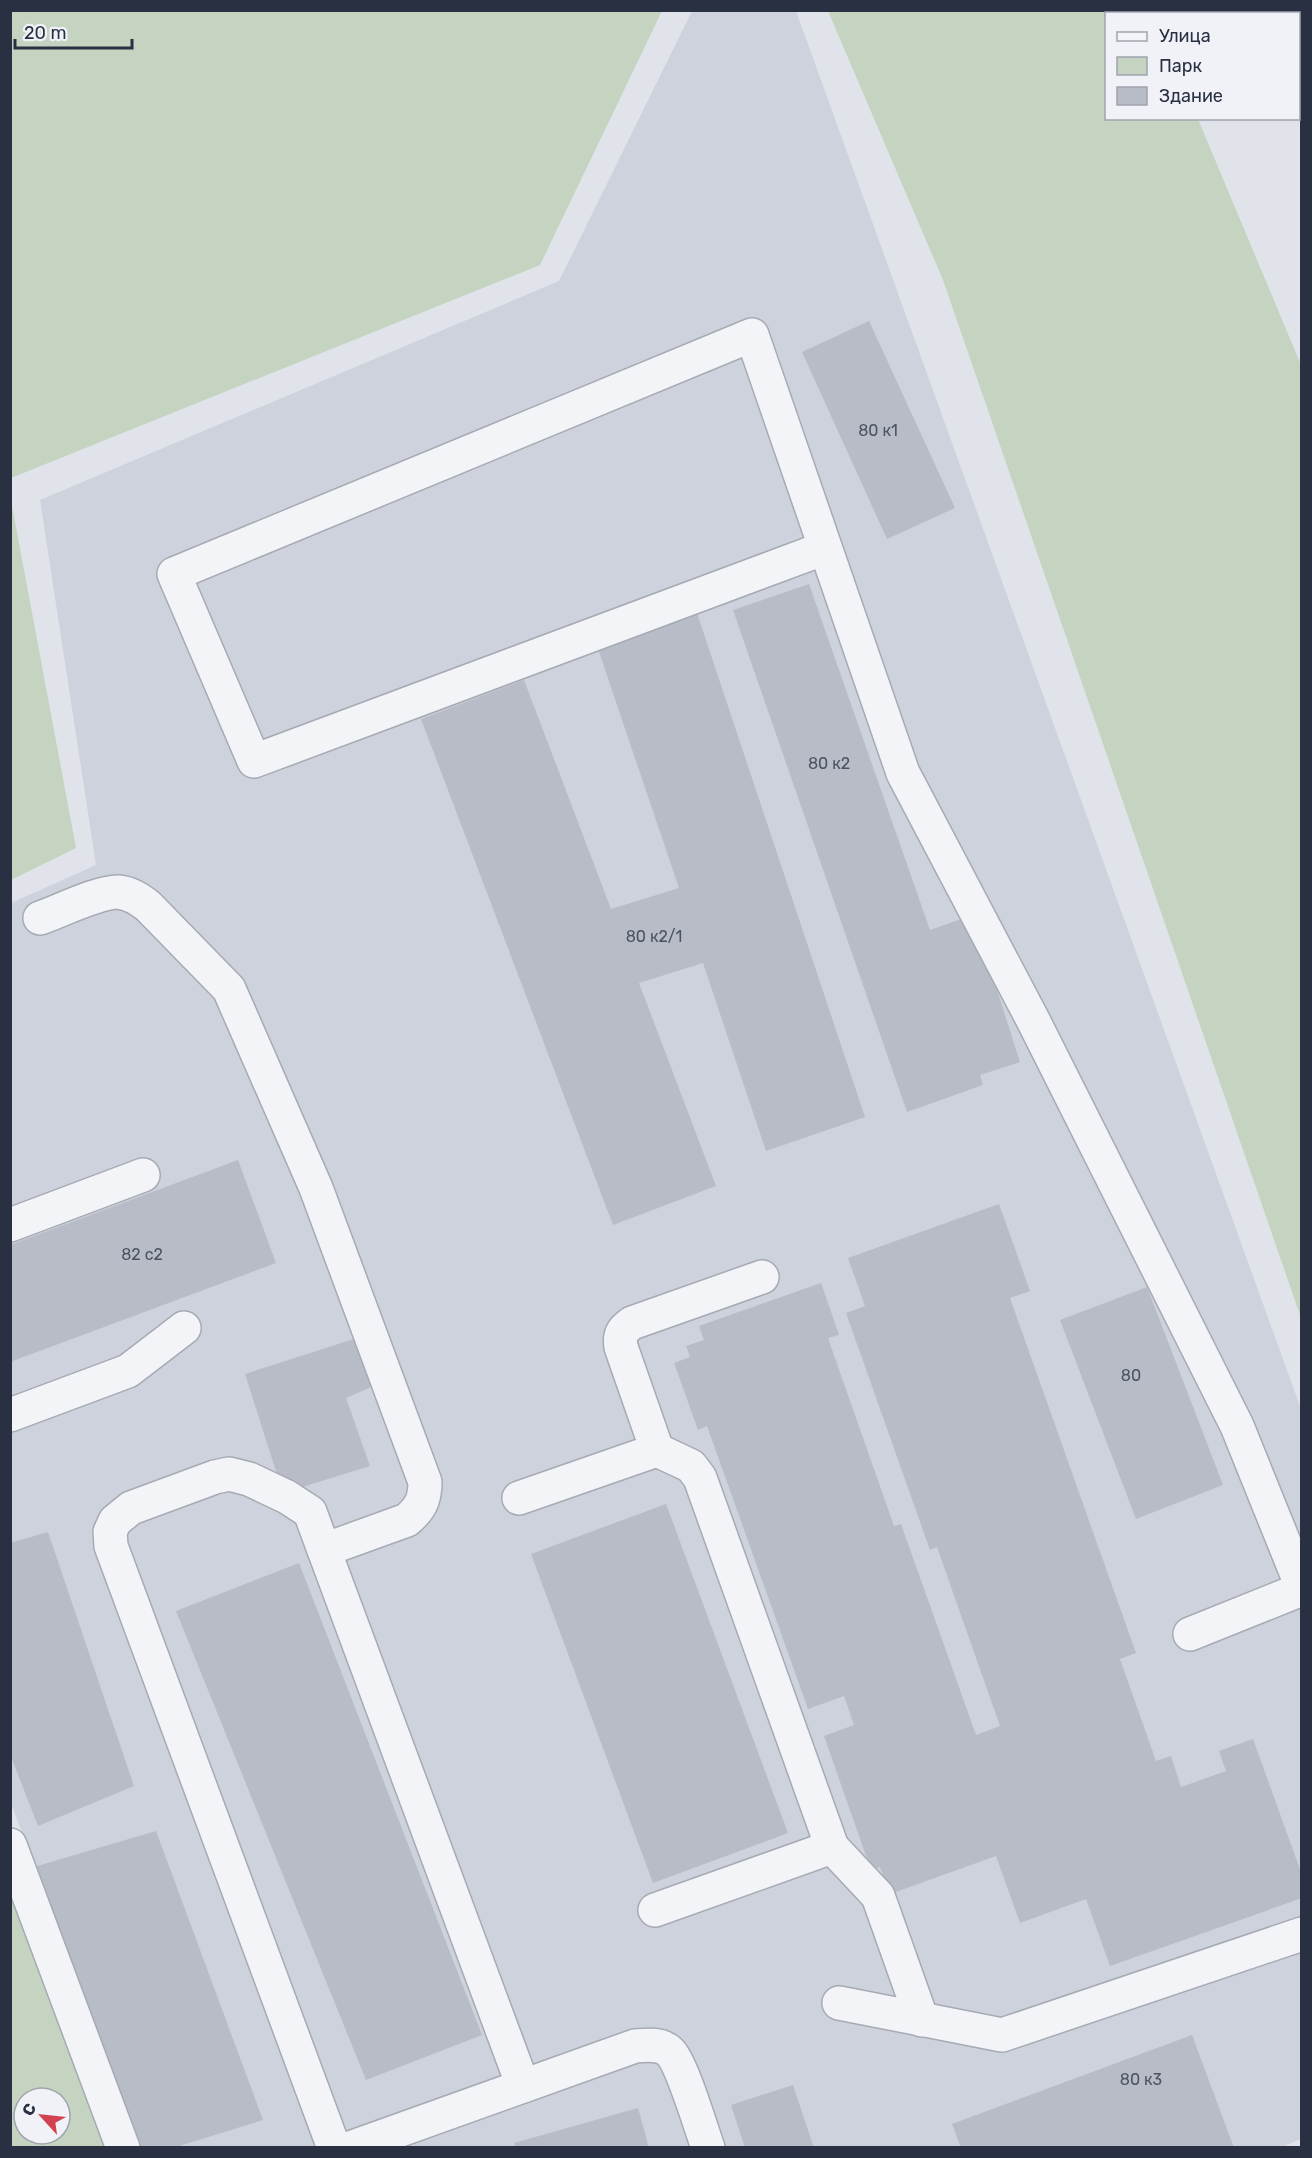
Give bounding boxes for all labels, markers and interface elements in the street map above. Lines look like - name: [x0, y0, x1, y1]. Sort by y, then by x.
- scale bar: [15, 12, 132, 50]
- legend: [1105, 12, 1300, 120]
- text: 20 m: [24, 22, 66, 44]
- text: Улица: [1159, 25, 1211, 47]
- text: Парк: [1159, 55, 1203, 77]
- text: Здание: [1159, 85, 1223, 107]
- house number: 80 к1: [858, 421, 898, 440]
- house number: 80 к2: [808, 754, 850, 773]
- house number: 80 к2/1: [626, 927, 682, 946]
- house number: 82 с2: [121, 1245, 163, 1264]
- house number: 80: [1121, 1366, 1141, 1385]
- house number: 80 к3: [1120, 2070, 1162, 2089]
- north arrow: [12, 2086, 72, 2146]
- text: С: [18, 2100, 40, 2119]

